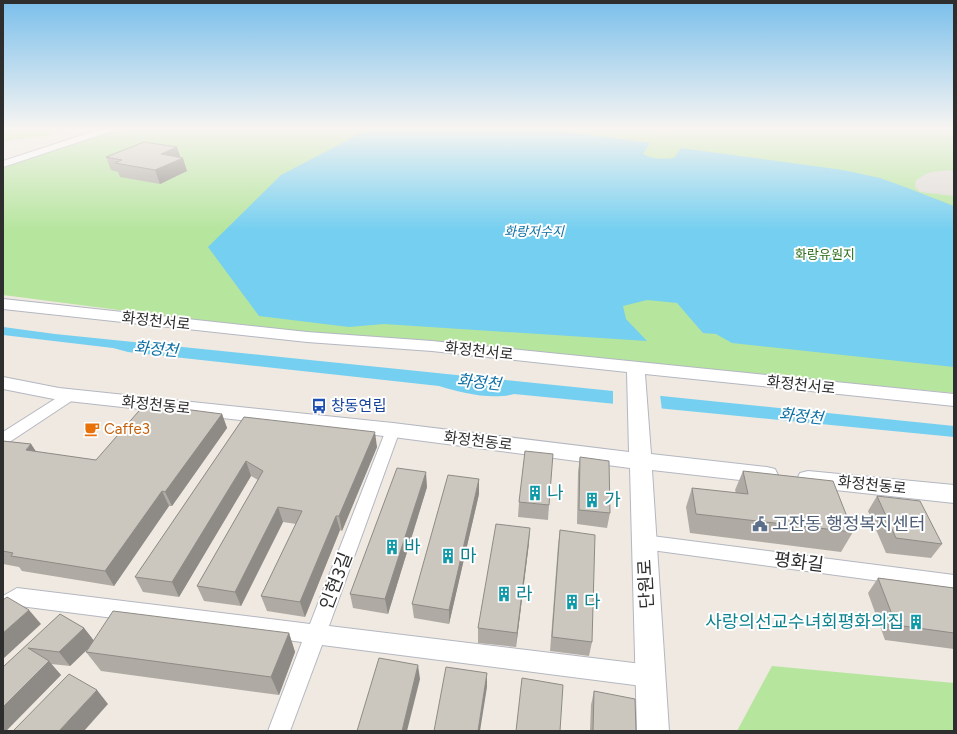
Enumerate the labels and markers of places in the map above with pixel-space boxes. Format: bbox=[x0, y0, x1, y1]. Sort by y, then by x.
bus stop icon: 창동연립 bbox=[310, 397, 328, 415]
place label: 창동연립 bbox=[331, 397, 386, 415]
cafe icon: Caffe3 bbox=[83, 420, 101, 438]
place label: Caffe3 bbox=[104, 420, 150, 438]
place label: 나 bbox=[547, 482, 564, 504]
building icon: 나 bbox=[526, 484, 544, 502]
place label: 가 bbox=[604, 489, 621, 511]
building icon: 가 bbox=[583, 491, 601, 509]
place label: 고잔동 행정복지센터 bbox=[772, 513, 926, 535]
public building icon: 고잔동 행정복지센터 bbox=[751, 515, 769, 533]
place label: 바 bbox=[404, 536, 421, 558]
building icon: 바 bbox=[383, 538, 401, 556]
place label: 마 bbox=[460, 545, 477, 567]
building icon: 마 bbox=[439, 547, 457, 565]
place label: 라 bbox=[516, 583, 533, 605]
building icon: 라 bbox=[495, 585, 513, 603]
place label: 다 bbox=[584, 591, 601, 613]
building icon: 다 bbox=[563, 593, 581, 611]
place label: 사랑의선교수녀회평화의집 bbox=[705, 611, 904, 633]
building icon: 사랑의선교수녀회평화의집 bbox=[907, 613, 925, 631]

